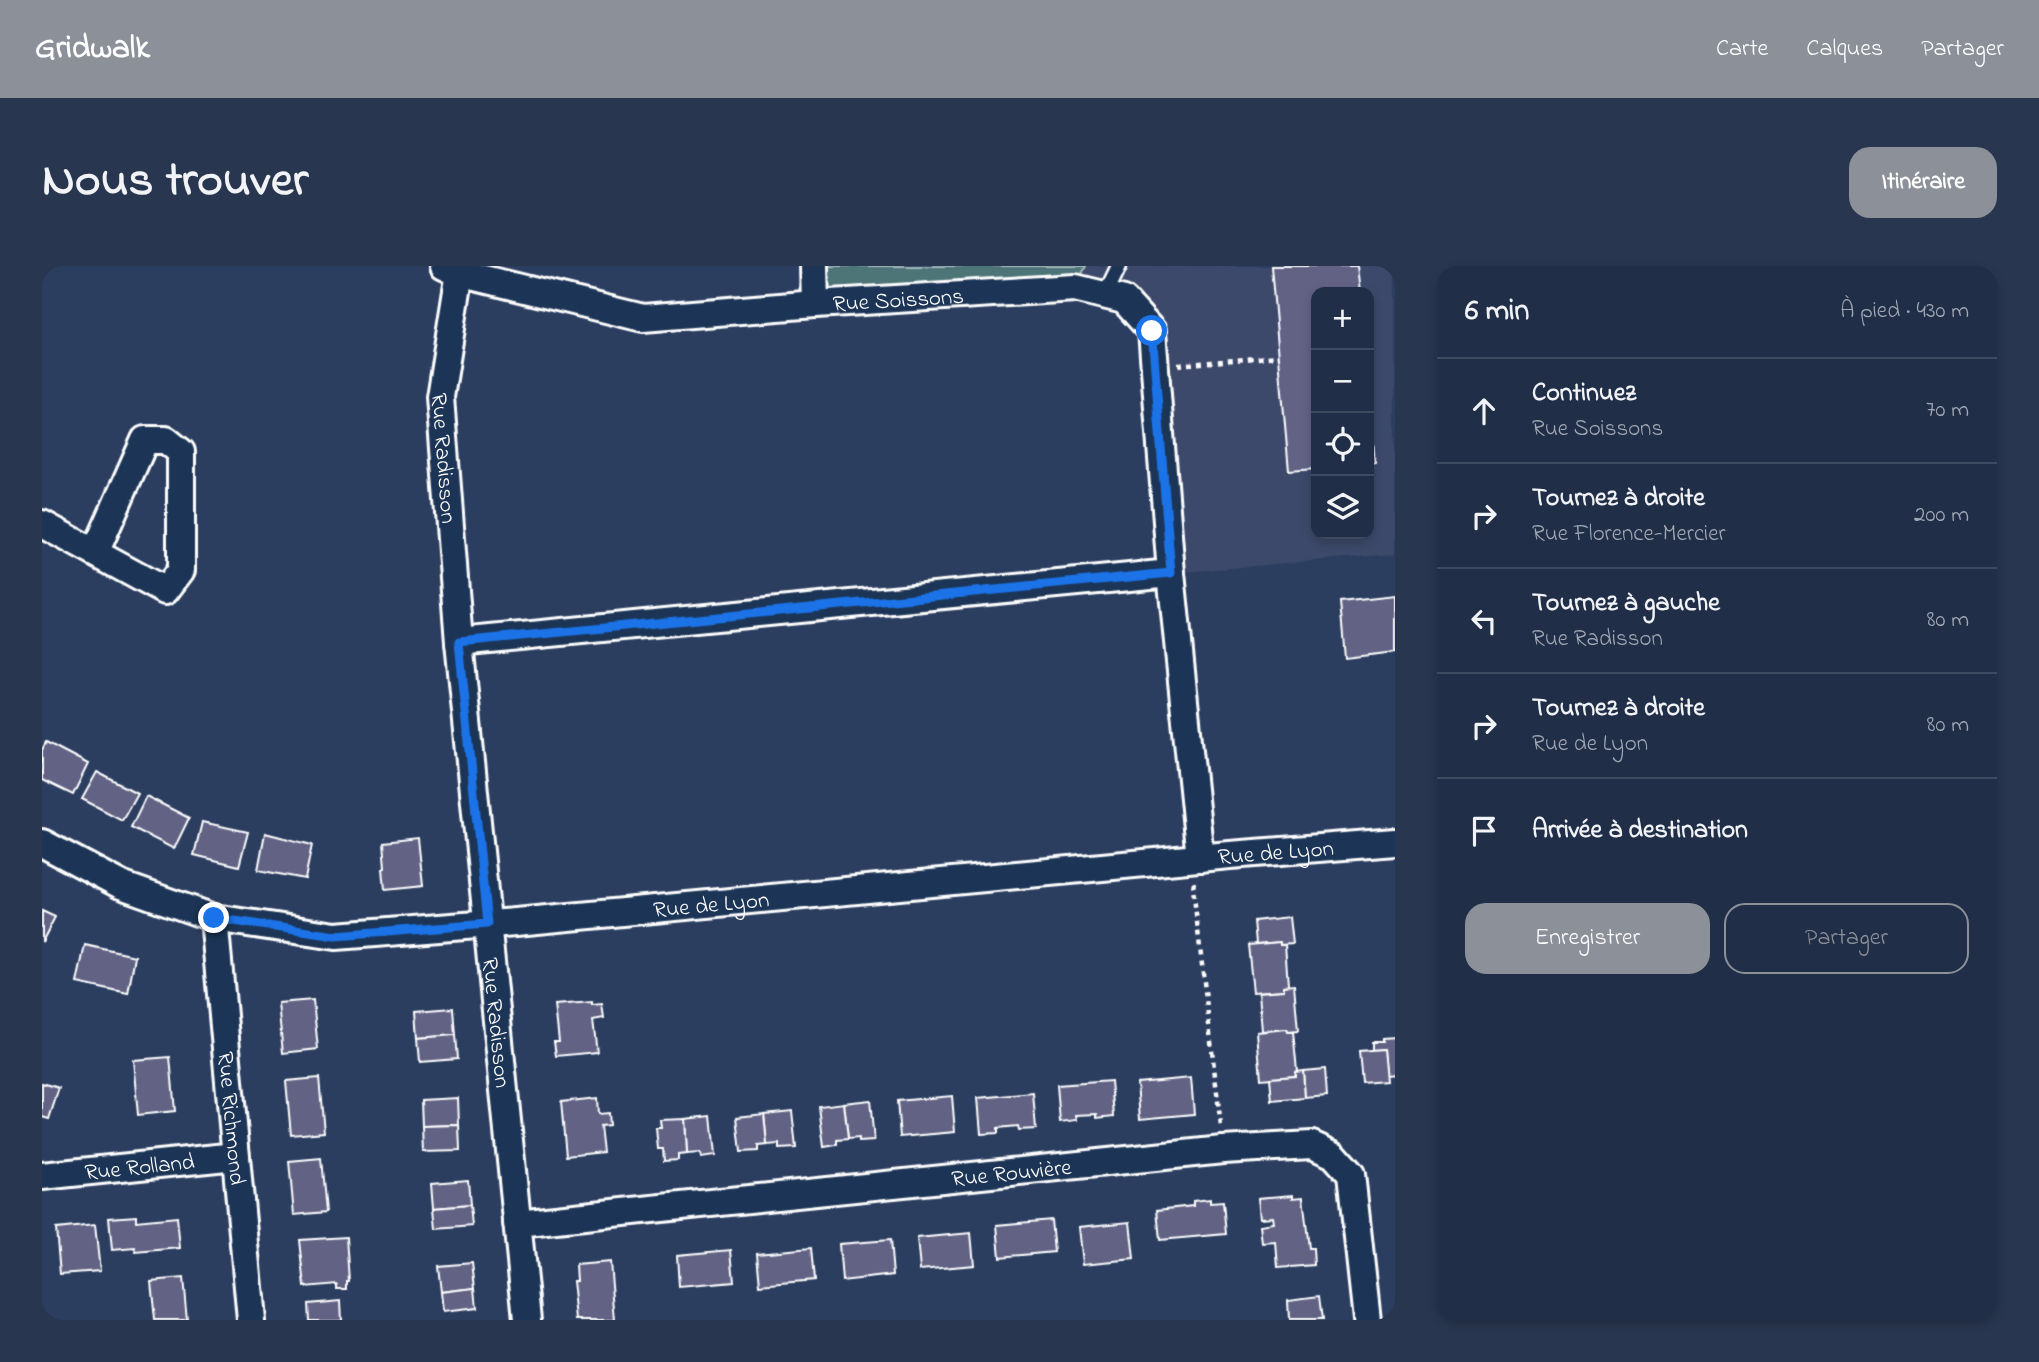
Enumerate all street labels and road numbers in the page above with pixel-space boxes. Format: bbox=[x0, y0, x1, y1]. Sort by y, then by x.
street label: Rue Soissons bbox=[832, 281, 965, 322]
street label: Rue Radisson bbox=[421, 392, 464, 525]
street label: Rue de Lyon bbox=[1216, 833, 1335, 875]
street label: Rue de Lyon bbox=[652, 884, 771, 928]
street label: Rue Radisson bbox=[472, 956, 518, 1090]
street label: Rue Richmond bbox=[207, 1050, 253, 1187]
street label: Rue Rolland bbox=[83, 1146, 196, 1191]
street label: Rue Rouvière bbox=[950, 1152, 1074, 1197]

